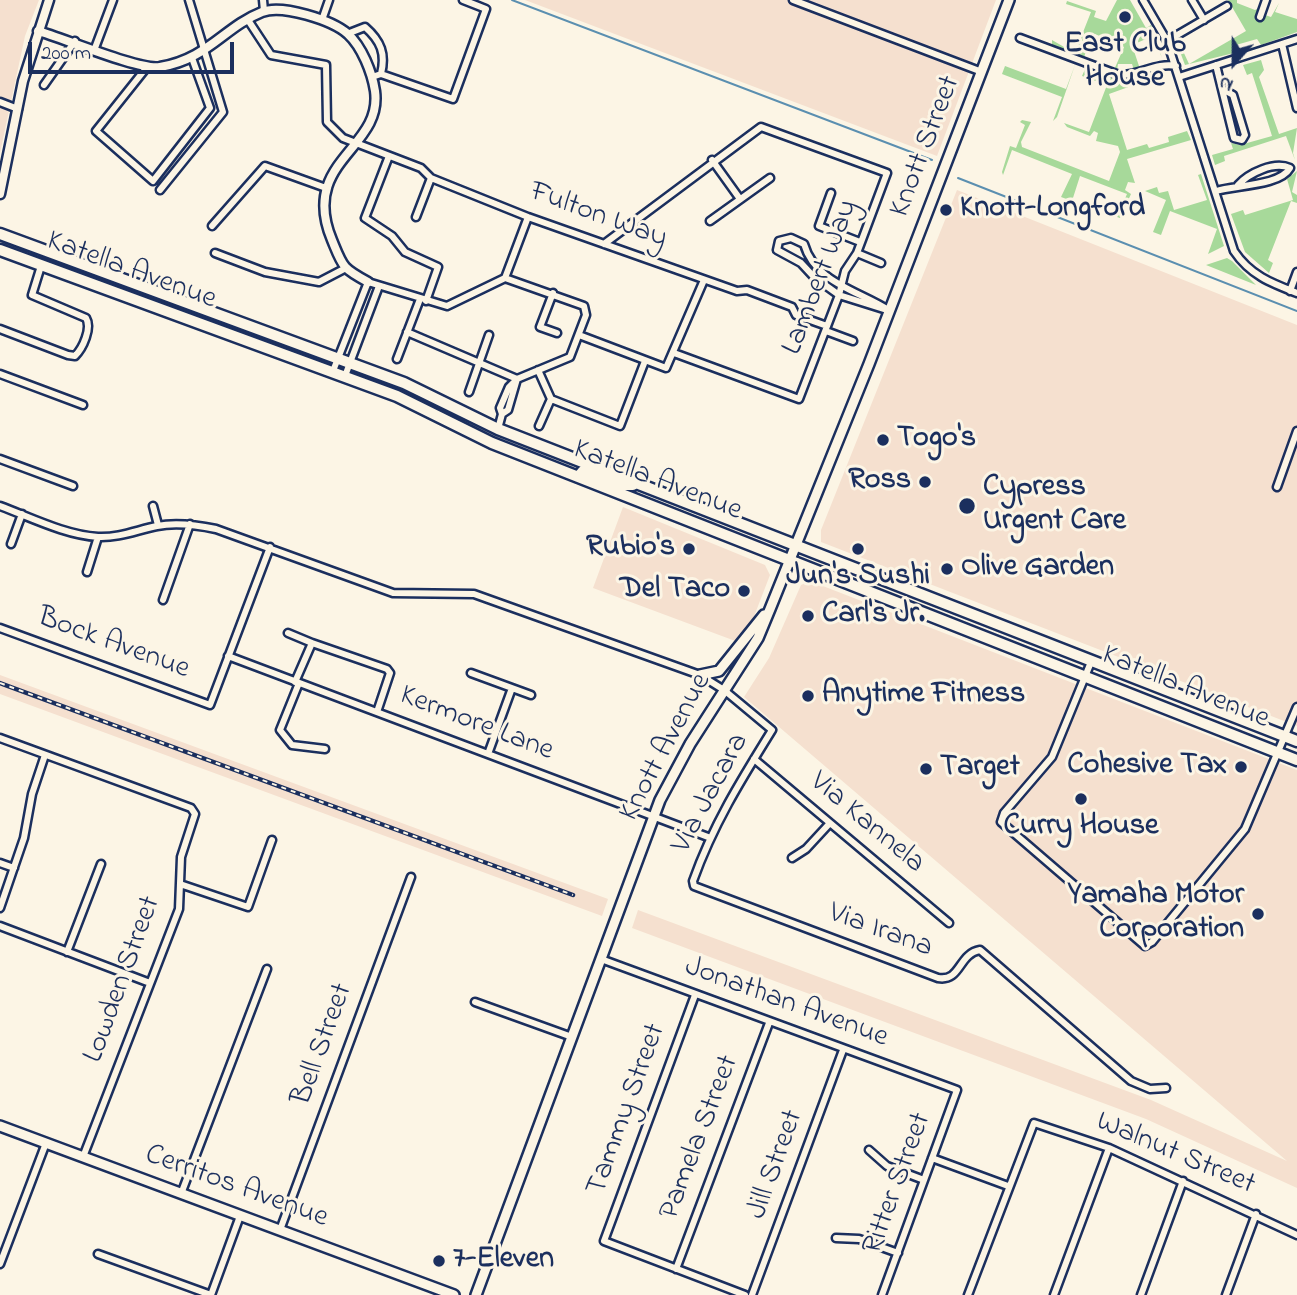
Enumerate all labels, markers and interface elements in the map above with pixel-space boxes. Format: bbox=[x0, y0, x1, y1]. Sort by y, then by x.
marker: East Club House bbox=[1117, 9, 1133, 25]
scale bar bbox=[32, 28, 238, 72]
place label: East Club House bbox=[1064, 28, 1186, 98]
north arrow bbox=[1199, 28, 1269, 98]
text: 200 m bbox=[41, 39, 91, 69]
text: N bbox=[1215, 68, 1237, 98]
street label: Knott Street bbox=[884, 71, 970, 223]
street label: Fulton Way bbox=[524, 176, 672, 258]
place label: Knott-Longford bbox=[960, 192, 1145, 228]
street label: Lambert Way bbox=[776, 196, 868, 360]
marker: Knott-Longford bbox=[938, 202, 954, 218]
street label: Katella Avenue bbox=[41, 225, 221, 319]
place label: Togo's bbox=[897, 422, 976, 458]
marker: Togo's bbox=[875, 432, 891, 448]
street label: Katella Avenue bbox=[568, 433, 746, 531]
place label: Ross bbox=[848, 464, 911, 500]
place label: Cypress Urgent Care bbox=[983, 471, 1126, 542]
marker: Ross bbox=[917, 474, 933, 490]
marker: Cypress Urgent Care bbox=[957, 496, 977, 516]
place label: Rubio's bbox=[586, 531, 675, 567]
marker: Rubio's bbox=[681, 541, 697, 557]
marker: Jun's Sushi bbox=[850, 541, 866, 557]
place label: Olive Garden bbox=[961, 551, 1114, 587]
place label: Jun's Sushi bbox=[786, 560, 930, 596]
marker: Olive Garden bbox=[939, 561, 955, 577]
place label: Del Taco bbox=[620, 573, 730, 609]
marker: Del Taco bbox=[736, 583, 752, 599]
place label: Carl's Jr. bbox=[822, 598, 925, 634]
street label: Bock Avenue bbox=[32, 601, 194, 689]
marker: Carl's Jr. bbox=[800, 608, 816, 624]
street label: Katella Avenue bbox=[1096, 639, 1274, 739]
street label: Knott Avenue bbox=[613, 668, 721, 828]
place label: Anytime Fitness bbox=[822, 678, 1025, 714]
street label: Kermore Lane bbox=[394, 679, 558, 771]
marker: Anytime Fitness bbox=[800, 688, 816, 704]
street label: Via Jacara bbox=[665, 728, 759, 860]
place label: Cohesive Tax bbox=[1067, 749, 1227, 785]
place label: Target bbox=[940, 751, 1020, 787]
marker: Cohesive Tax bbox=[1233, 759, 1249, 775]
marker: Target bbox=[918, 761, 934, 777]
street label: Via Kannela bbox=[801, 765, 931, 883]
marker: Curry House bbox=[1073, 791, 1089, 807]
place label: Curry House bbox=[1003, 810, 1159, 846]
place label: Yamaha Motor Corporation bbox=[1068, 879, 1244, 950]
street label: Lowden Street bbox=[77, 892, 171, 1068]
street label: Via Irana bbox=[823, 897, 937, 967]
marker: Yamaha Motor Corporation bbox=[1250, 906, 1266, 922]
street label: Jonathan Avenue bbox=[679, 951, 893, 1057]
street label: Bell Street bbox=[285, 979, 363, 1111]
street label: Tammy Street bbox=[580, 1019, 676, 1201]
street label: Pamela Street bbox=[653, 1051, 749, 1225]
street label: Walnut Street bbox=[1090, 1105, 1260, 1205]
street label: Jill Street bbox=[741, 1106, 813, 1224]
street label: Ritter Street bbox=[857, 1108, 941, 1260]
street label: Cerritos Avenue bbox=[140, 1138, 332, 1238]
place label: 7-Eleven bbox=[453, 1243, 554, 1279]
marker: 7-Eleven bbox=[431, 1253, 447, 1269]

